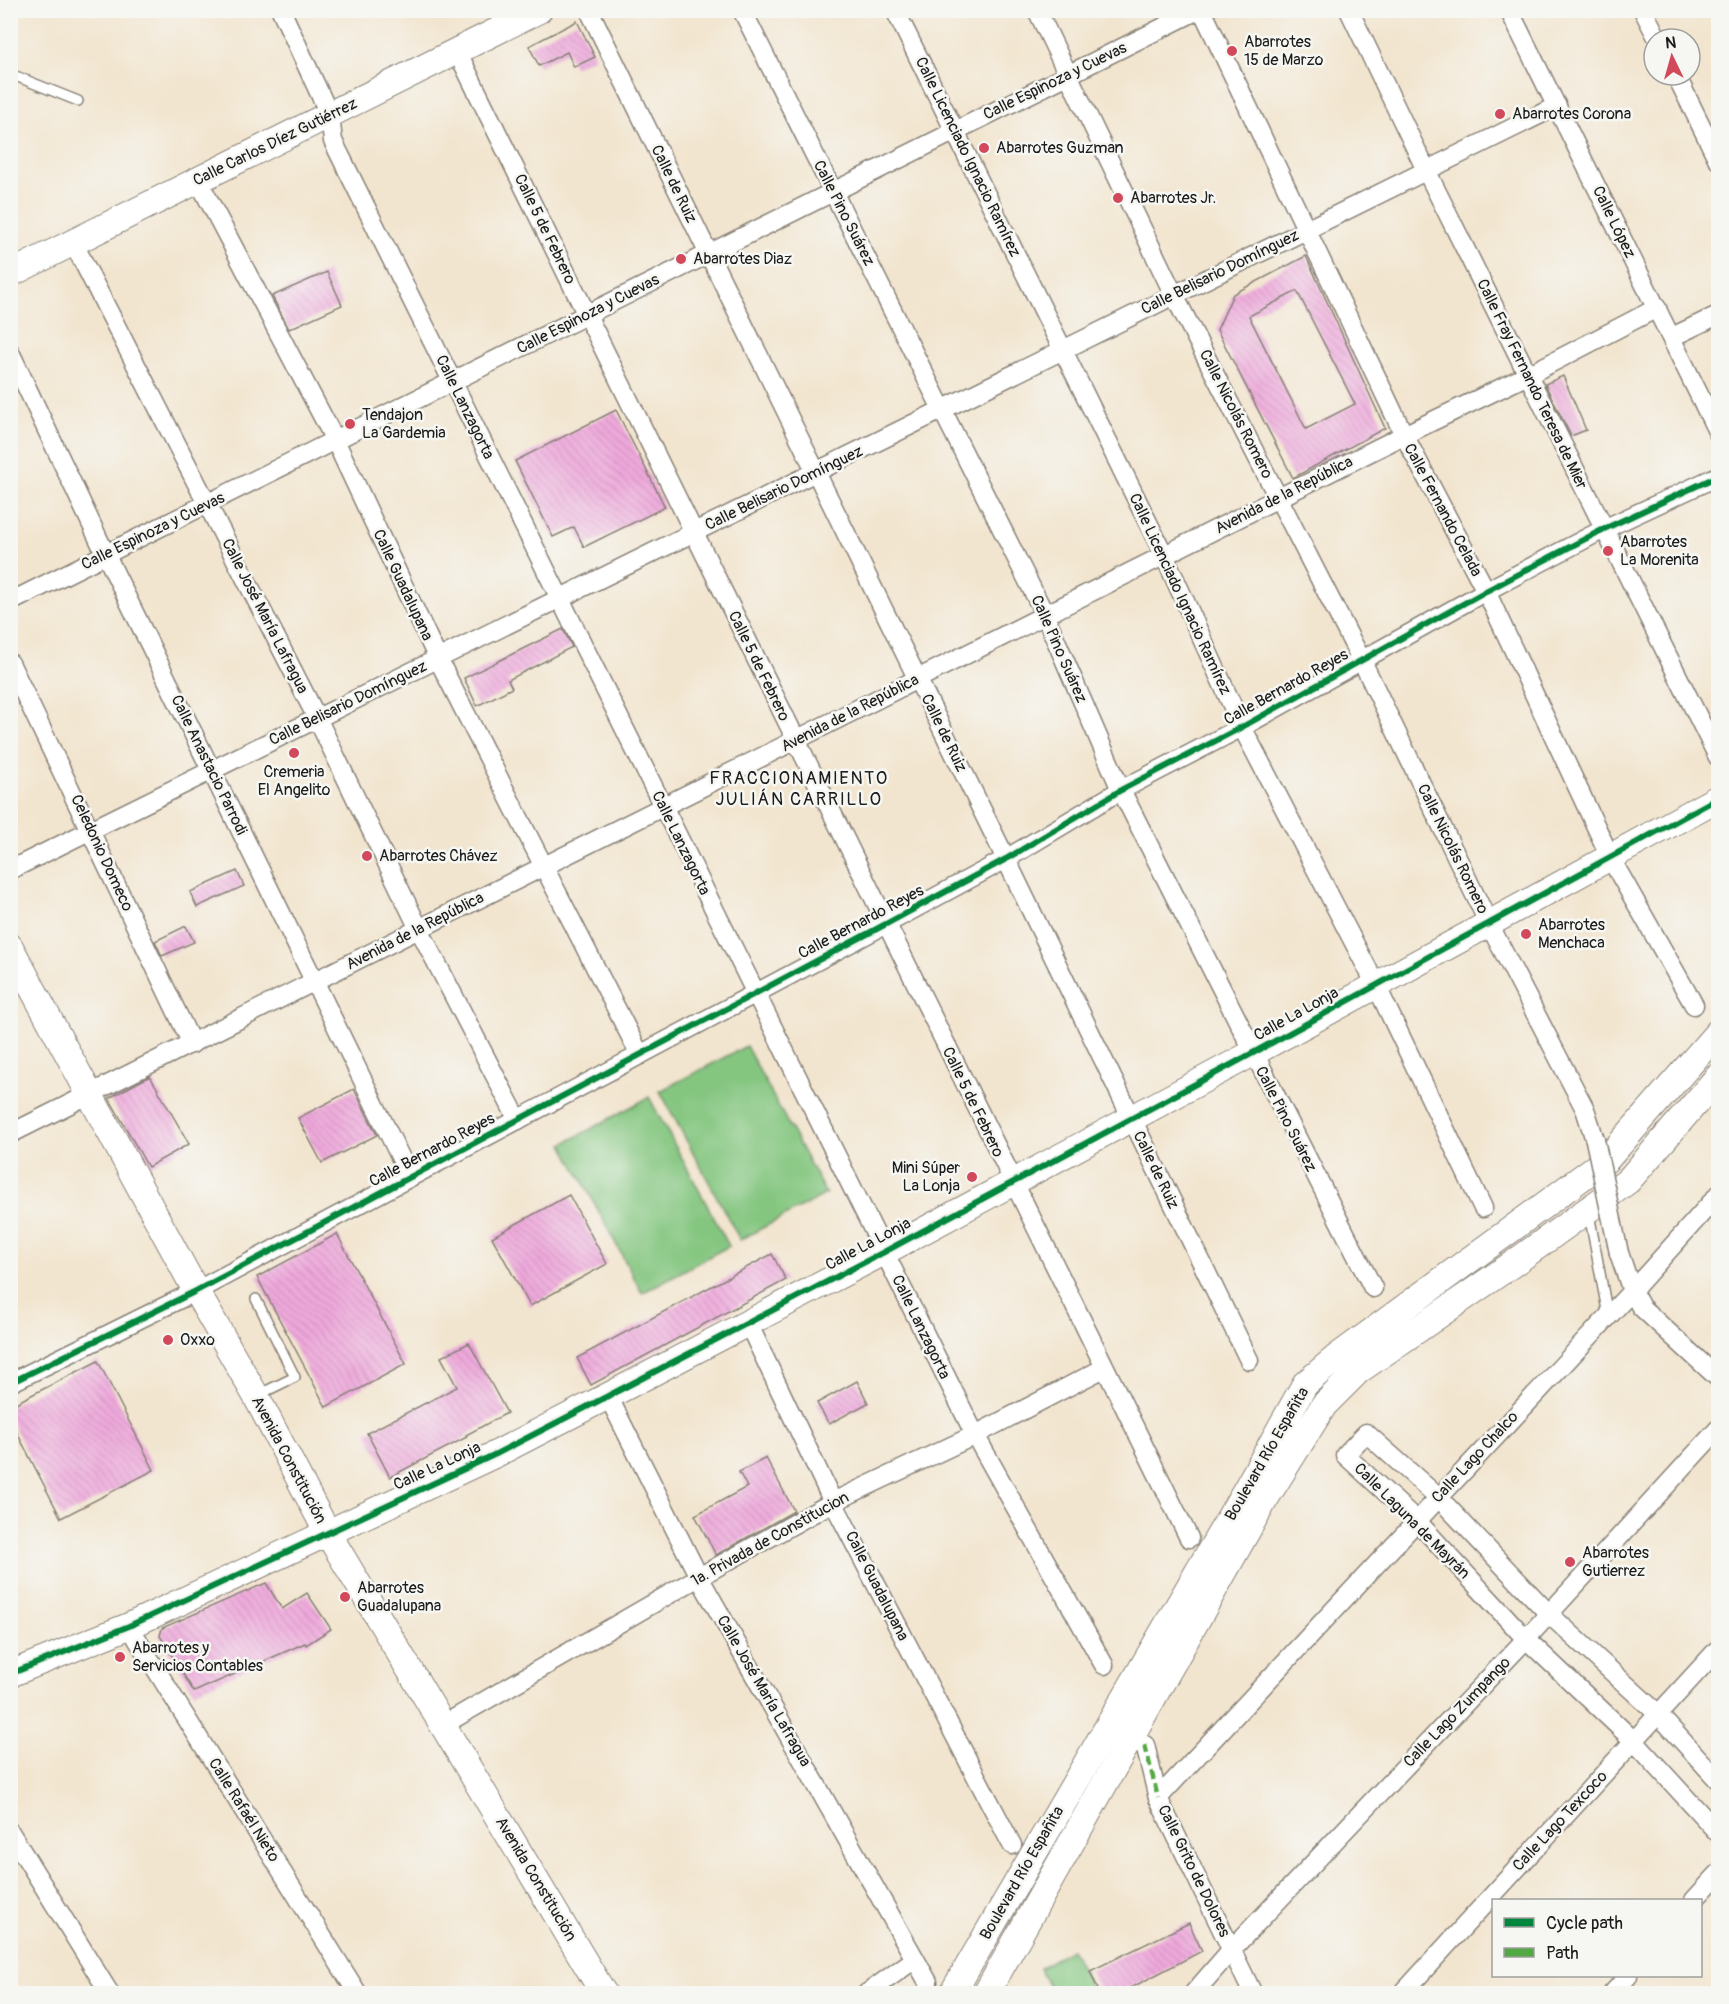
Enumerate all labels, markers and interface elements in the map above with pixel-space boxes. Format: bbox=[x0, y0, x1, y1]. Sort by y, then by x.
north arrow bbox=[1642, 27, 1702, 87]
place label: Abarrotes 15 de Marzo bbox=[1244, 32, 1324, 70]
text: N bbox=[1665, 33, 1677, 53]
street label: Calle Espinoza y Cuevas bbox=[980, 38, 1130, 124]
marker: Abarrotes 15 de Marzo bbox=[1225, 44, 1239, 58]
street label: Calle Licenciado Ignacio Ramírez bbox=[911, 54, 1025, 260]
street label: Calle Carlos Díez Gutiérrez bbox=[190, 93, 360, 191]
place label: Abarrotes Corona bbox=[1512, 104, 1631, 124]
marker: Abarrotes Corona bbox=[1493, 107, 1507, 121]
place label: Abarrotes Guzman bbox=[996, 138, 1124, 158]
marker: Abarrotes Guzman bbox=[977, 141, 991, 155]
street label: Calle de Ruiz bbox=[647, 142, 701, 226]
street label: Calle Pino Suárez bbox=[809, 157, 879, 269]
street label: Calle 5 de Febrero bbox=[510, 171, 580, 288]
street label: Calle López bbox=[1588, 183, 1640, 261]
place label: Abarrotes Jr. bbox=[1130, 188, 1216, 208]
marker: Abarrotes Jr. bbox=[1111, 191, 1125, 205]
street label: Calle Belisario Domínguez bbox=[1138, 225, 1302, 319]
place label: Abarrotes Diaz bbox=[693, 249, 792, 269]
marker: Abarrotes Diaz bbox=[674, 252, 688, 266]
street label: Calle Espinoza y Cuevas bbox=[513, 269, 663, 359]
street label: Calle Fray Fernando Teresa de Mier bbox=[1472, 276, 1592, 493]
street label: Calle Nicolás Romero bbox=[1195, 346, 1277, 482]
street label: Calle Lanzagorta bbox=[431, 352, 499, 462]
place label: Tendajon La Gardemia bbox=[362, 405, 446, 443]
marker: Tendajon La Gardemia bbox=[343, 417, 357, 431]
street label: Calle Fernando Celada bbox=[1399, 440, 1487, 580]
street label: Calle Belisario Domínguez bbox=[702, 441, 866, 535]
street label: Avenida de la República bbox=[1212, 452, 1356, 538]
street label: Calle Espinoza y Cuevas bbox=[78, 488, 228, 574]
street label: Calle Licenciado Ignacio Ramírez bbox=[1124, 490, 1236, 698]
street label: Calle Guadalupana bbox=[368, 526, 438, 644]
place label: Abarrotes La Morenita bbox=[1620, 532, 1699, 570]
street label: Calle José María Lafragua bbox=[217, 535, 313, 697]
marker: Abarrotes La Morenita bbox=[1601, 544, 1615, 558]
street label: Calle Pino Suárez bbox=[1026, 592, 1092, 706]
street label: Calle 5 de Febrero bbox=[724, 608, 794, 725]
street label: Calle Bernardo Reyes bbox=[1220, 644, 1352, 730]
street label: Calle Belisario Domínguez bbox=[266, 656, 430, 750]
street label: Avenida de la República bbox=[778, 670, 922, 756]
street label: Calle de Ruiz bbox=[917, 691, 971, 775]
street label: Calle Anastacio Parrodi bbox=[166, 692, 252, 838]
marker: Cremeria El Angelito bbox=[287, 746, 301, 760]
place label: Cremeria El Angelito bbox=[258, 762, 331, 800]
district label: FRACCIONAMIENTO JULIÁN CARRILLO bbox=[709, 767, 889, 811]
street label: Calle Nicolás Romero bbox=[1413, 781, 1493, 918]
street label: Calle Lanzagorta bbox=[647, 788, 715, 898]
street label: Celedonio Domeco bbox=[66, 792, 138, 915]
place label: Abarrotes Chávez bbox=[379, 846, 498, 866]
marker: Abarrotes Chávez bbox=[360, 849, 374, 863]
street label: Calle Bernardo Reyes bbox=[795, 880, 927, 964]
street label: Avenida de la República bbox=[343, 888, 487, 974]
place label: Abarrotes Menchaca bbox=[1538, 915, 1605, 953]
marker: Abarrotes Menchaca bbox=[1519, 927, 1533, 941]
street label: Calle La Lonja bbox=[1250, 983, 1342, 1045]
street label: Calle 5 de Febrero bbox=[938, 1044, 1008, 1161]
street label: Calle Pino Suárez bbox=[1251, 1063, 1321, 1175]
street label: Calle Bernardo Reyes bbox=[366, 1108, 498, 1192]
street label: Calle de Ruiz bbox=[1129, 1128, 1183, 1212]
place label: Mini Súper La Lonja bbox=[892, 1158, 960, 1196]
marker: Mini Súper La Lonja bbox=[965, 1170, 979, 1184]
street label: Calle La Lonja bbox=[822, 1213, 914, 1275]
street label: Calle Lanzagorta bbox=[887, 1272, 955, 1382]
place label: Oxxo bbox=[180, 1330, 215, 1350]
marker: Oxxo bbox=[161, 1333, 175, 1347]
street label: Boulevard Río Españita bbox=[1221, 1384, 1313, 1524]
street label: Avenida Constitución bbox=[247, 1393, 331, 1527]
street label: Calle Lago Chalco bbox=[1427, 1407, 1523, 1507]
street label: Calle La Lonja bbox=[390, 1437, 484, 1495]
street label: Calle Laguna de Mayrán bbox=[1350, 1459, 1474, 1583]
street label: 1a. Privada de Constitucion bbox=[688, 1487, 852, 1591]
street label: Calle Guadalupana bbox=[841, 1528, 913, 1644]
place label: Abarrotes Gutierrez bbox=[1582, 1543, 1649, 1581]
marker: Abarrotes Gutierrez bbox=[1563, 1555, 1577, 1569]
place label: Abarrotes Guadalupana bbox=[357, 1578, 441, 1616]
marker: Abarrotes Guadalupana bbox=[338, 1590, 352, 1604]
street label: Calle José María Lafragua bbox=[712, 1612, 816, 1770]
place label: Abarrotes y Servicios Contables bbox=[132, 1638, 263, 1676]
marker: Abarrotes y Servicios Contables bbox=[113, 1650, 127, 1664]
street label: Calle Lago Zumpango bbox=[1399, 1652, 1515, 1771]
street label: Calle Rafaél Nieto bbox=[204, 1754, 284, 1866]
street label: Calle Lago Texcoco bbox=[1508, 1766, 1612, 1875]
street label: Calle Grito de Dolores bbox=[1153, 1802, 1235, 1940]
street label: Boulevard Río Españita bbox=[976, 1803, 1068, 1943]
street label: Avenida Constitución bbox=[491, 1813, 581, 1945]
legend bbox=[1492, 1899, 1702, 1977]
text: Cycle path bbox=[1546, 1912, 1623, 1935]
text: Path bbox=[1546, 1942, 1579, 1965]

